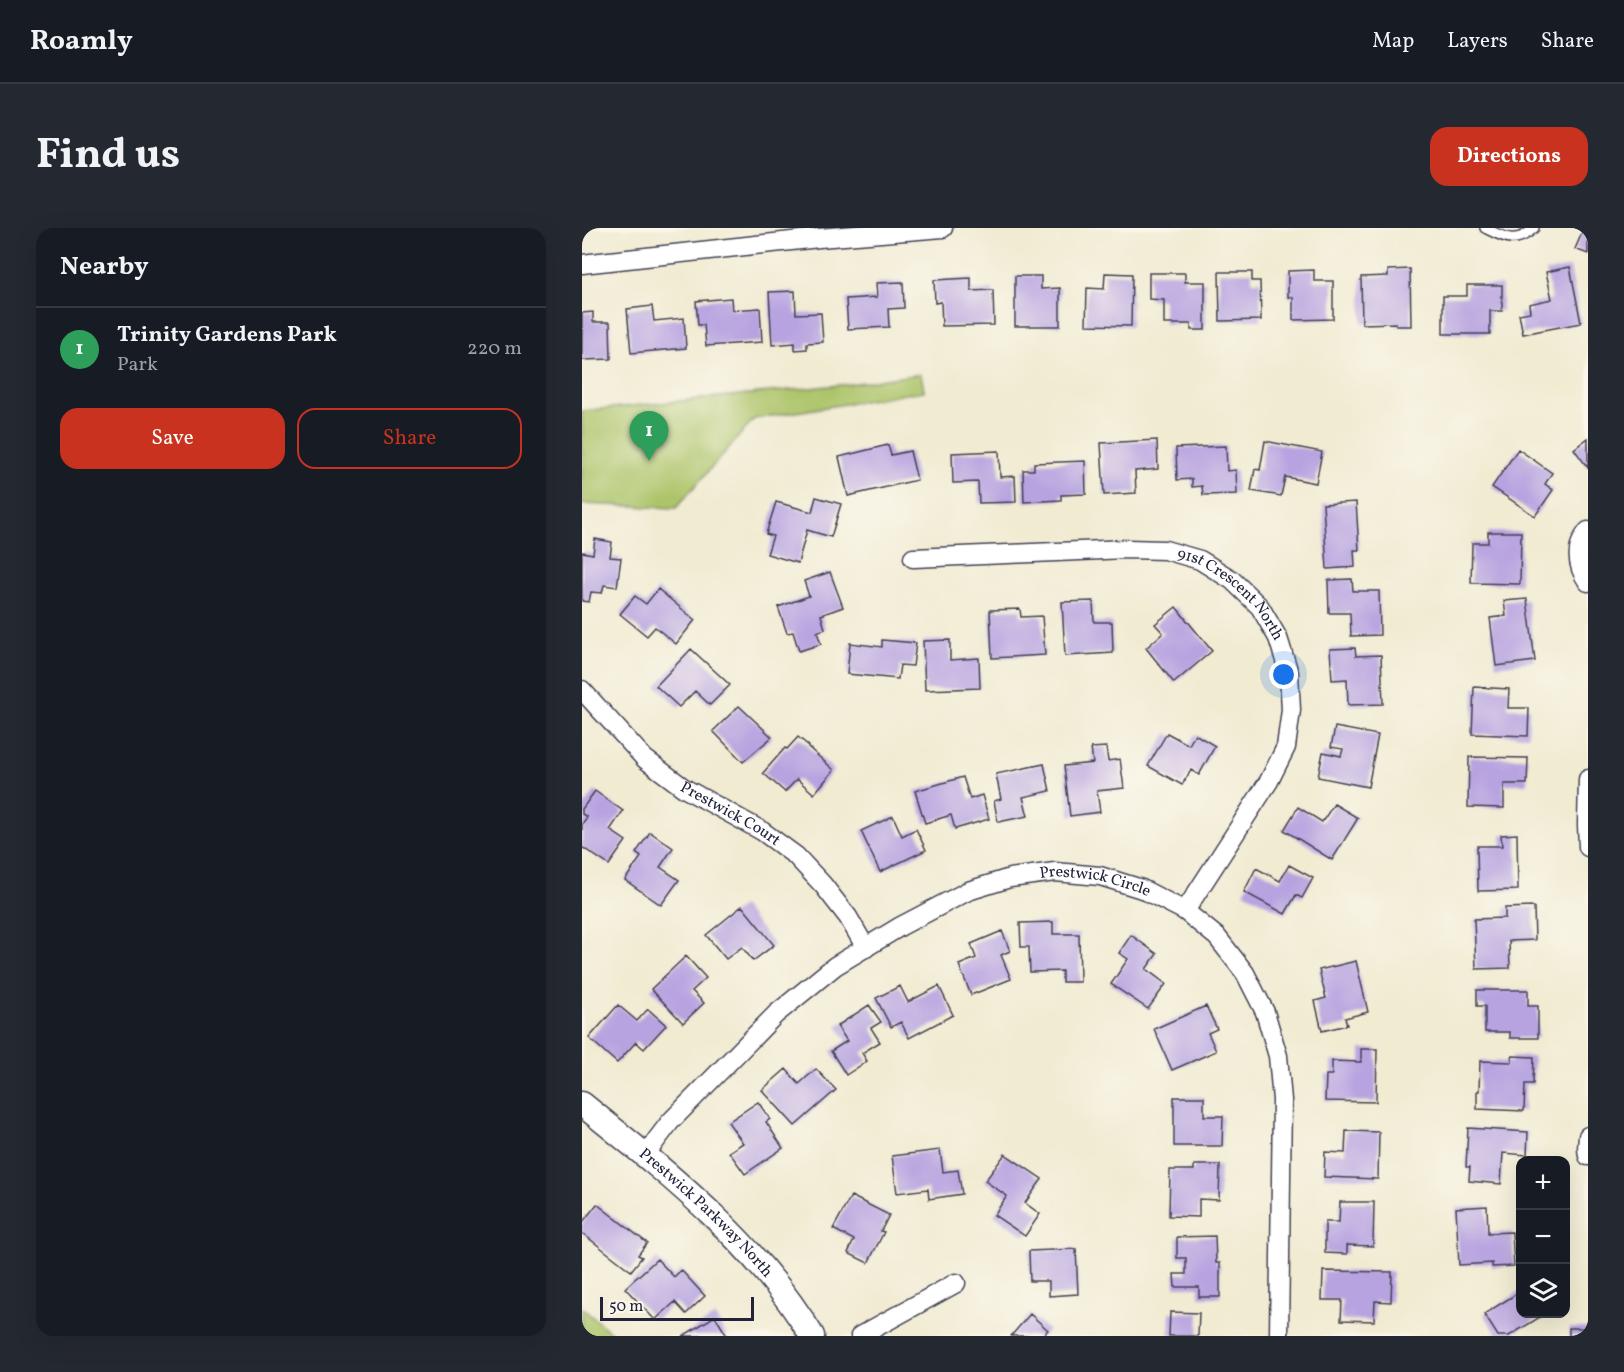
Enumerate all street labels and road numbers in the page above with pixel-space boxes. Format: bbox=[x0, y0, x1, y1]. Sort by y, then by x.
street label: 91st Crescent North bbox=[1175, 543, 1288, 645]
street label: Prestwick Court bbox=[676, 777, 785, 852]
street label: Prestwick Circle bbox=[1038, 861, 1155, 903]
street label: Prestwick Parkway North bbox=[634, 1143, 777, 1282]

